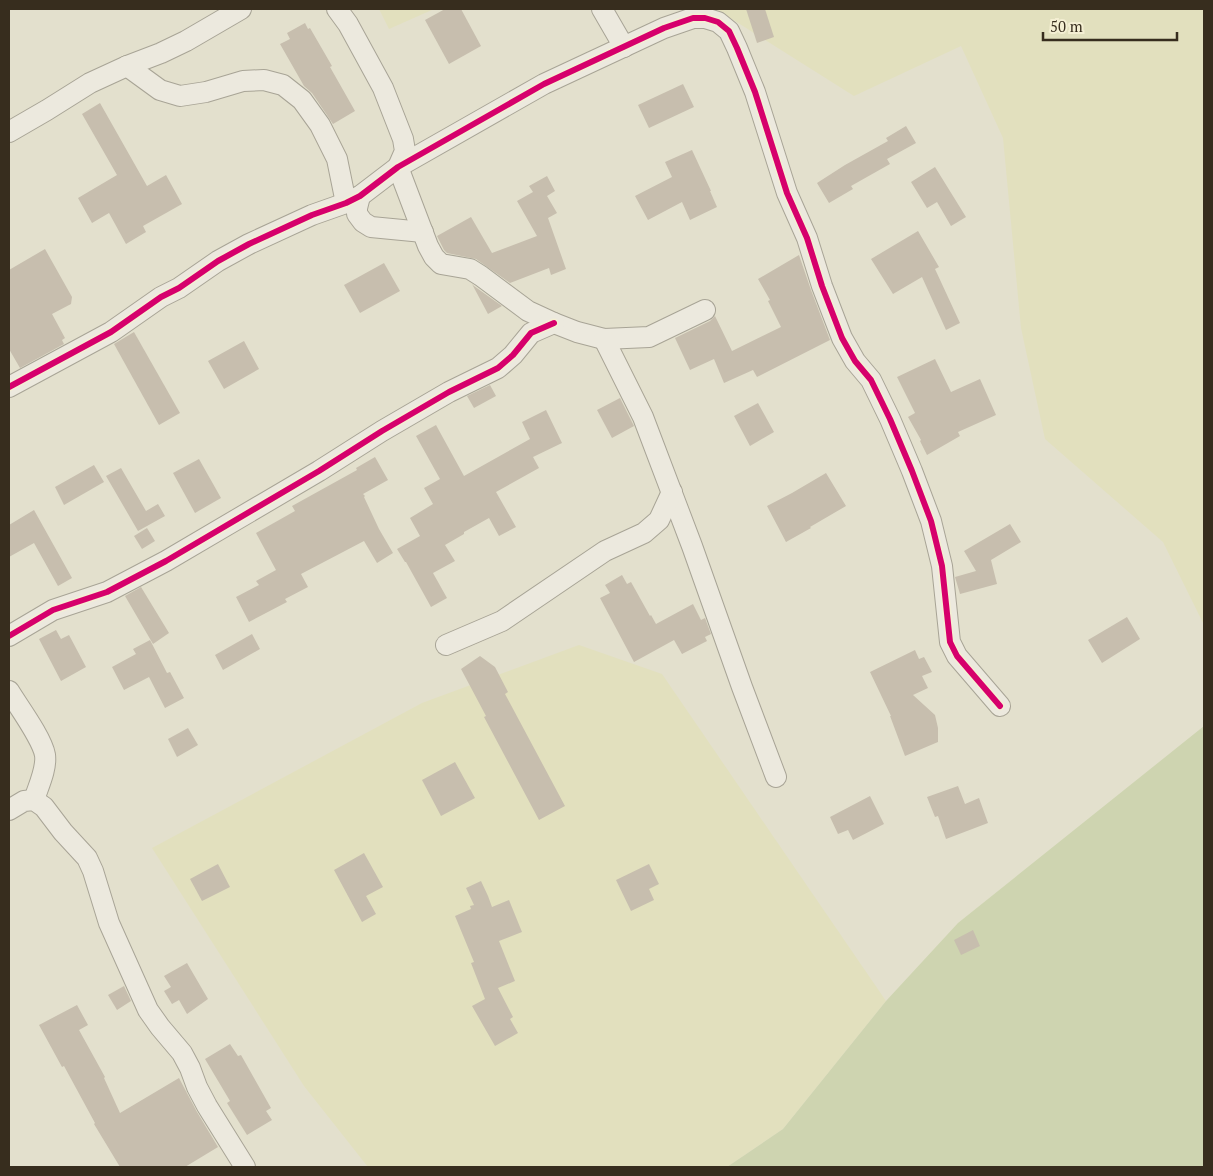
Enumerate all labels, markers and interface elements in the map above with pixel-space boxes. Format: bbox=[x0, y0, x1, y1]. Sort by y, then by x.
scale bar bbox=[1043, 10, 1177, 42]
text: 50 m bbox=[1050, 16, 1083, 36]

